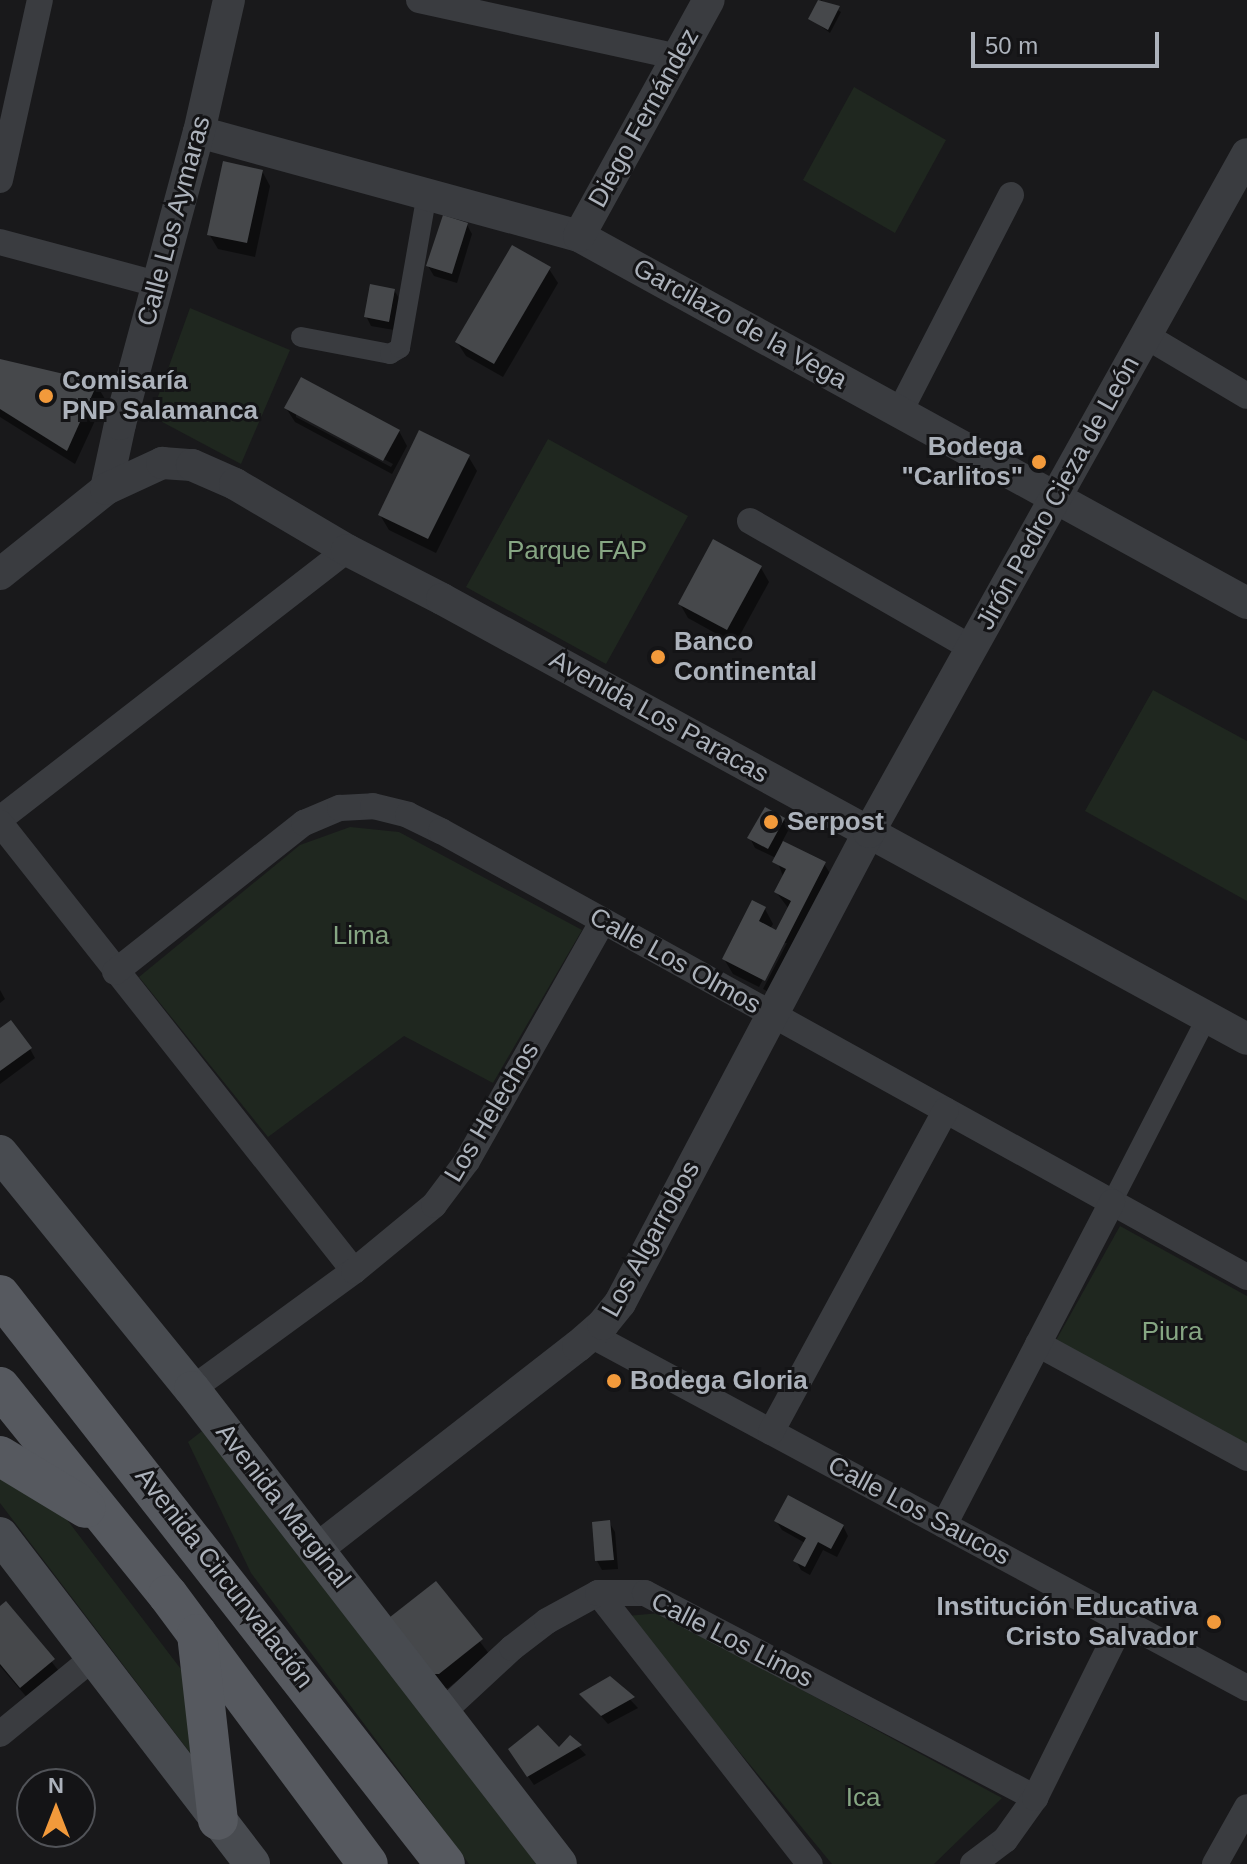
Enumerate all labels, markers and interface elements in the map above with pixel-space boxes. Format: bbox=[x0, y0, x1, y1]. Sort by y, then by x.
scale bar bbox=[975, 16, 1163, 66]
street label: Diego Fernández bbox=[582, 23, 706, 213]
text: 50 m bbox=[985, 32, 1038, 59]
street label: Calle Los Aymaras bbox=[131, 112, 217, 330]
street label: Garcilazo de la Vega bbox=[628, 252, 852, 396]
street label: Jirón Pedro Cieza de León bbox=[970, 351, 1146, 635]
place label: Comisaría PNP Salamanca bbox=[62, 365, 259, 426]
marker: Comisaría PNP Salamanca bbox=[37, 387, 55, 405]
place label: Bodega "Carlitos" bbox=[902, 431, 1023, 492]
marker: Bodega "Carlitos" bbox=[1030, 453, 1048, 471]
park label: Parque FAP bbox=[507, 535, 647, 567]
place label: Banco Continental bbox=[674, 626, 817, 688]
street label: Avenida Los Paracas bbox=[544, 644, 774, 790]
marker: Banco Continental bbox=[649, 648, 667, 666]
place label: Serpost bbox=[787, 806, 884, 838]
marker: Serpost bbox=[762, 813, 780, 831]
street label: Calle Los Olmos bbox=[584, 901, 766, 1021]
park label: Lima bbox=[333, 920, 389, 952]
street label: Los Helechos bbox=[438, 1036, 546, 1188]
street label: Los Algarrobos bbox=[595, 1155, 707, 1323]
park label: Piura bbox=[1142, 1316, 1202, 1348]
place label: Bodega Gloria bbox=[630, 1365, 808, 1397]
marker: Bodega Gloria bbox=[605, 1372, 623, 1390]
street label: Avenida Marginal bbox=[209, 1417, 357, 1595]
street label: Calle Los Saucos bbox=[822, 1450, 1016, 1572]
street label: Avenida Circunvalación bbox=[128, 1462, 320, 1694]
street label: Calle Los Linos bbox=[646, 1586, 818, 1694]
place label: Institución Educativa Cristo Salvador bbox=[937, 1591, 1198, 1652]
marker: Institución Educativa Cristo Salvador bbox=[1205, 1613, 1223, 1631]
north arrow bbox=[16, 1768, 96, 1848]
text: N bbox=[48, 1773, 64, 1798]
park label: Ica bbox=[846, 1782, 880, 1814]

